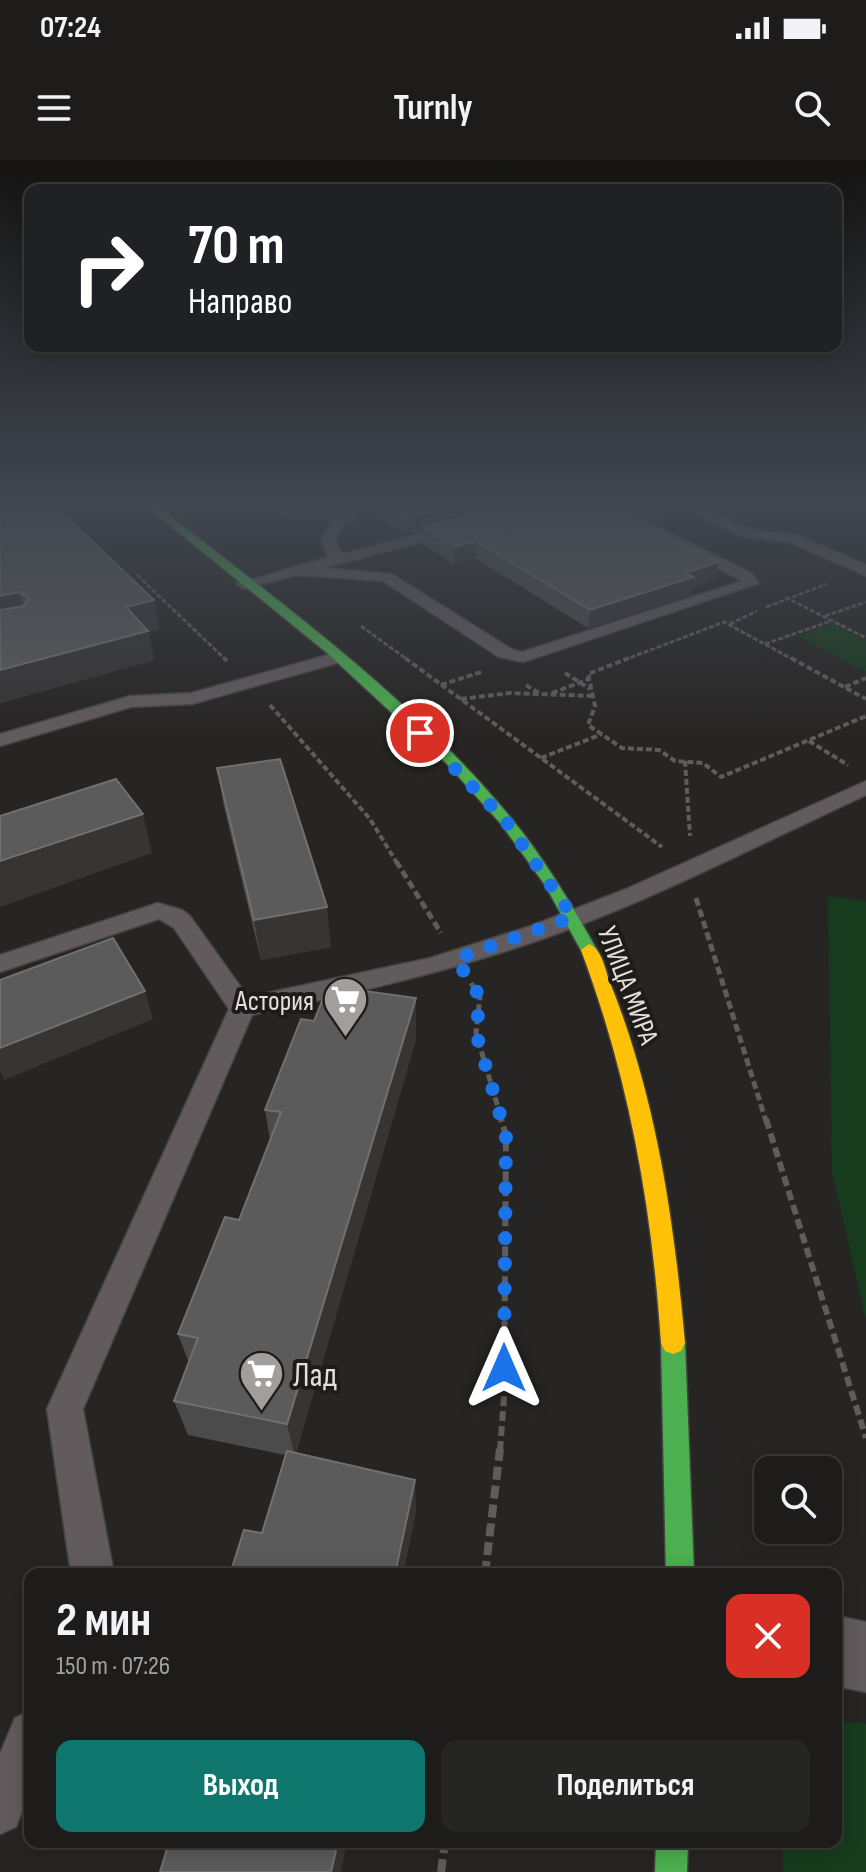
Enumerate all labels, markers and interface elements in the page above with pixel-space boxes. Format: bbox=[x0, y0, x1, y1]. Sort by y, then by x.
text: 07:24 bbox=[40, 10, 101, 46]
icon: menu bbox=[32, 86, 76, 130]
icon: search bbox=[790, 86, 834, 130]
text: Turnly bbox=[394, 87, 472, 130]
text: 70 m bbox=[188, 213, 285, 280]
icon: right bbox=[56, 216, 160, 320]
text: Направо bbox=[188, 281, 292, 324]
pin bbox=[386, 699, 454, 767]
icon: arrive bbox=[398, 711, 442, 755]
street label: УЛИЦА МИРА bbox=[590, 922, 666, 1050]
supermarket icon: Астория bbox=[321, 976, 369, 1039]
place label: Астория bbox=[234, 985, 314, 1018]
position arrow bbox=[462, 1326, 546, 1410]
supermarket icon: Лад bbox=[238, 1350, 286, 1413]
place label: Лад bbox=[293, 1355, 337, 1396]
map controls bbox=[754, 1456, 842, 1544]
button: search bbox=[754, 1456, 842, 1544]
text: 2 мин bbox=[56, 1592, 151, 1649]
button: close bbox=[726, 1594, 810, 1678]
text: 150 m · 07:26 bbox=[56, 1651, 170, 1682]
button: Выход bbox=[56, 1740, 425, 1832]
button: Поделиться bbox=[441, 1740, 810, 1832]

